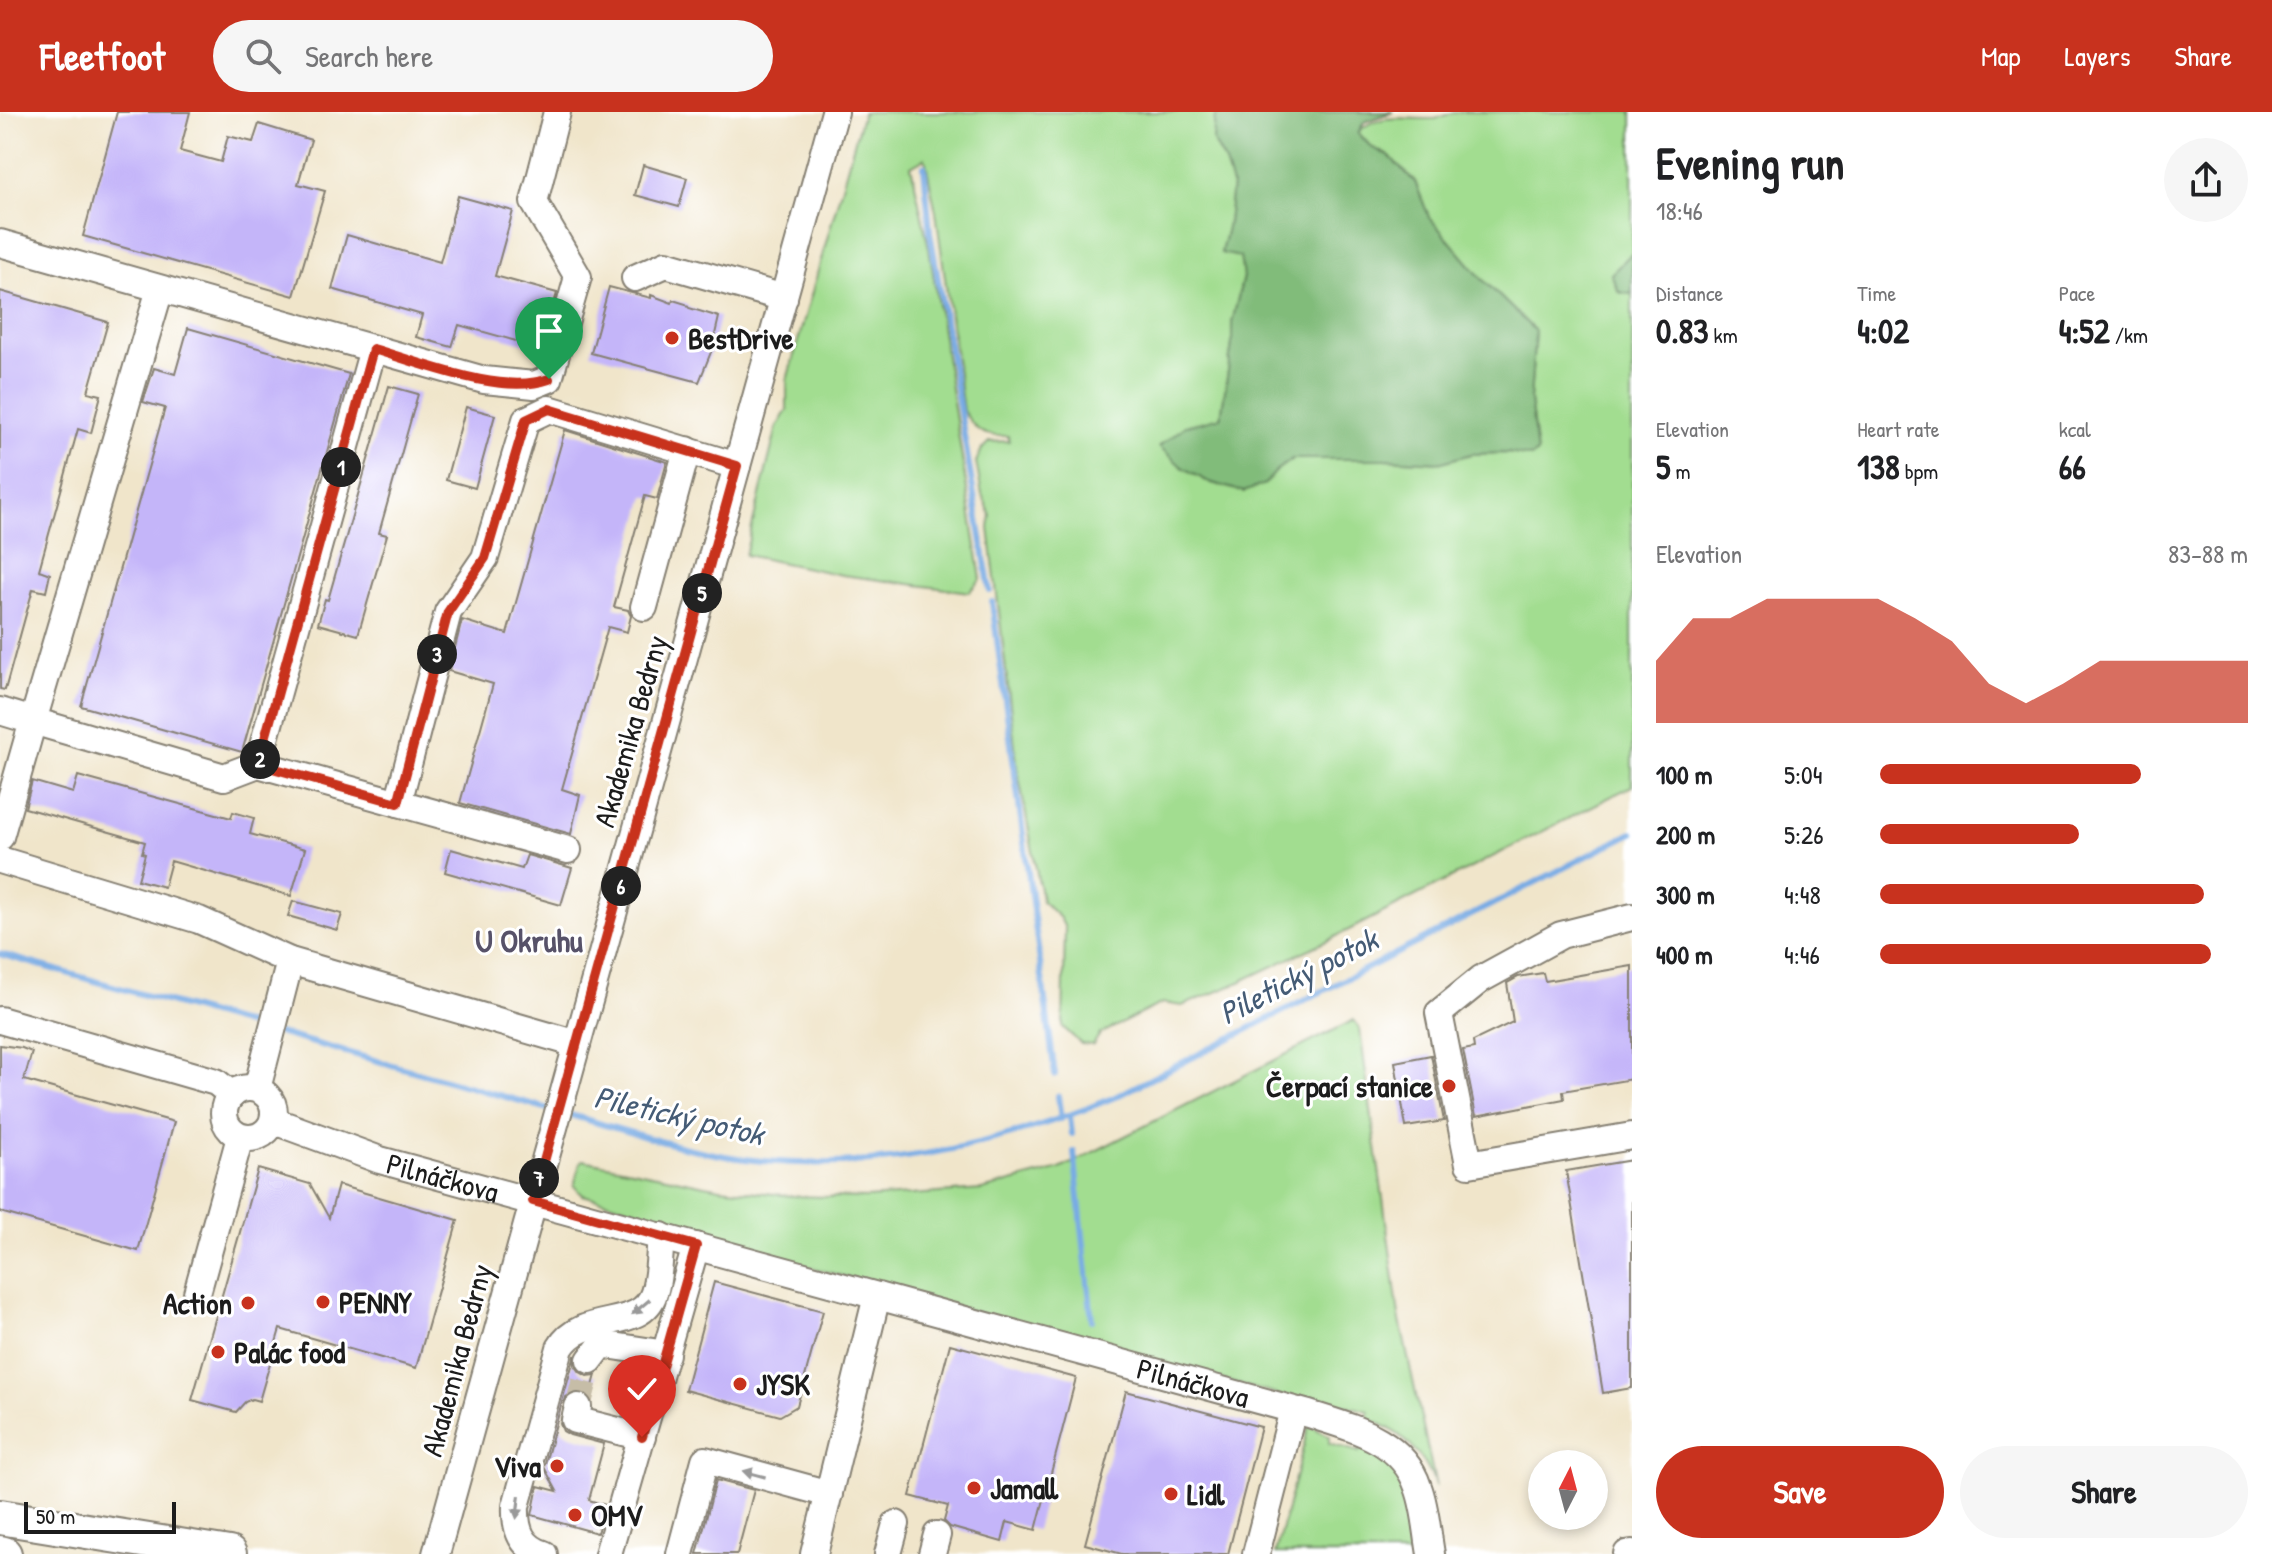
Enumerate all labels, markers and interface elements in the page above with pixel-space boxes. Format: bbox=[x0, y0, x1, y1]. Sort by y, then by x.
search box bbox=[213, 20, 773, 92]
text: Fleetfoot bbox=[40, 30, 165, 82]
icon: search bbox=[241, 34, 285, 78]
text: Search here bbox=[305, 36, 433, 76]
text: Map bbox=[1981, 37, 2021, 75]
text: Layers bbox=[2065, 37, 2130, 75]
text: Share bbox=[2174, 37, 2232, 75]
text: Evening run bbox=[1656, 133, 1844, 193]
button: share bbox=[2164, 138, 2248, 222]
text: 18:46 bbox=[1656, 193, 1703, 228]
text: Distance bbox=[1656, 278, 1723, 308]
text: Time bbox=[1857, 278, 1896, 308]
text: Pace bbox=[2059, 278, 2095, 308]
pin bbox=[515, 297, 583, 379]
text: 0.83 bbox=[1656, 308, 1708, 354]
text: 4:02 bbox=[1857, 308, 1909, 354]
text: 4:52 bbox=[2059, 308, 2110, 354]
icon: arrive bbox=[527, 309, 571, 353]
place label: BestDrive bbox=[688, 318, 794, 358]
text: km bbox=[1708, 320, 1738, 350]
text: /km bbox=[2110, 320, 2148, 350]
marker: BestDrive bbox=[663, 329, 681, 347]
text: Elevation bbox=[1656, 414, 1729, 444]
text: Heart rate bbox=[1857, 414, 1940, 444]
text: kcal bbox=[2059, 414, 2091, 444]
text: 5 bbox=[1656, 444, 1670, 490]
text: 138 bbox=[1857, 444, 1900, 490]
text: 66 bbox=[2059, 444, 2086, 490]
pin: 1 bbox=[321, 447, 361, 487]
text: 1 bbox=[337, 452, 345, 482]
text: m bbox=[1670, 456, 1690, 486]
text: bpm bbox=[1900, 456, 1938, 486]
text: Elevation bbox=[1656, 536, 1742, 571]
text: 83–88 m bbox=[2168, 536, 2248, 571]
pin: 5 bbox=[682, 573, 722, 613]
text: 5 bbox=[697, 578, 707, 608]
street label: Akademika Bedrny bbox=[584, 631, 676, 831]
pin: 3 bbox=[417, 634, 457, 674]
text: 3 bbox=[432, 639, 442, 669]
pin: 2 bbox=[240, 739, 280, 779]
text: 2 bbox=[255, 744, 265, 774]
text: 100 m bbox=[1656, 757, 1712, 792]
text: 5:04 bbox=[1784, 757, 1822, 792]
text: 200 m bbox=[1656, 817, 1715, 852]
text: 5:26 bbox=[1784, 817, 1824, 852]
pin: 6 bbox=[601, 866, 641, 906]
text: 6 bbox=[617, 871, 625, 901]
text: 300 m bbox=[1656, 877, 1715, 912]
text: 4:48 bbox=[1784, 877, 1821, 912]
water label: Piletický potok bbox=[1211, 916, 1387, 1034]
district label: U Okruhu bbox=[475, 919, 583, 962]
text: 400 m bbox=[1656, 937, 1713, 972]
text: 4:46 bbox=[1784, 937, 1820, 972]
place label: Čerpací stanice bbox=[1266, 1066, 1433, 1107]
water label: Piletický potok bbox=[590, 1075, 770, 1156]
marker: Čerpací stanice bbox=[1440, 1077, 1458, 1095]
street label: Pilnáčkova bbox=[382, 1143, 503, 1212]
pin: 7 bbox=[519, 1158, 559, 1198]
text: 7 bbox=[534, 1163, 544, 1193]
street label: Akademika Bedrny bbox=[411, 1259, 501, 1461]
place label: PENNY bbox=[339, 1282, 413, 1322]
place label: Action bbox=[163, 1283, 232, 1323]
marker: PENNY bbox=[314, 1293, 332, 1311]
marker: Action bbox=[239, 1294, 257, 1312]
one-way arrow bbox=[631, 1298, 651, 1316]
place label: Palác food bbox=[234, 1332, 345, 1372]
marker: Palác food bbox=[209, 1343, 227, 1361]
street label: Pilnáčkova bbox=[1133, 1348, 1254, 1417]
pin bbox=[608, 1355, 676, 1437]
place label: JYSK bbox=[756, 1364, 810, 1404]
icon: check bbox=[620, 1367, 664, 1411]
marker: JYSK bbox=[731, 1375, 749, 1393]
place label: Viva bbox=[494, 1446, 541, 1486]
button: Save bbox=[1656, 1446, 1944, 1538]
button: Share bbox=[1960, 1446, 2248, 1538]
north arrow bbox=[1528, 1450, 1608, 1530]
map controls bbox=[1528, 1450, 1608, 1530]
marker: Viva bbox=[548, 1457, 566, 1475]
one-way arrow bbox=[741, 1467, 765, 1480]
place label: Jamall bbox=[990, 1468, 1059, 1508]
place label: Lidl bbox=[1187, 1474, 1226, 1514]
marker: Jamall bbox=[965, 1479, 983, 1497]
marker: Lidl bbox=[1162, 1485, 1180, 1503]
one-way arrow bbox=[511, 1495, 524, 1520]
place label: OMV bbox=[591, 1495, 644, 1535]
scale bar bbox=[24, 1498, 176, 1534]
text: 50 m bbox=[36, 1501, 75, 1531]
marker: OMV bbox=[566, 1506, 584, 1524]

